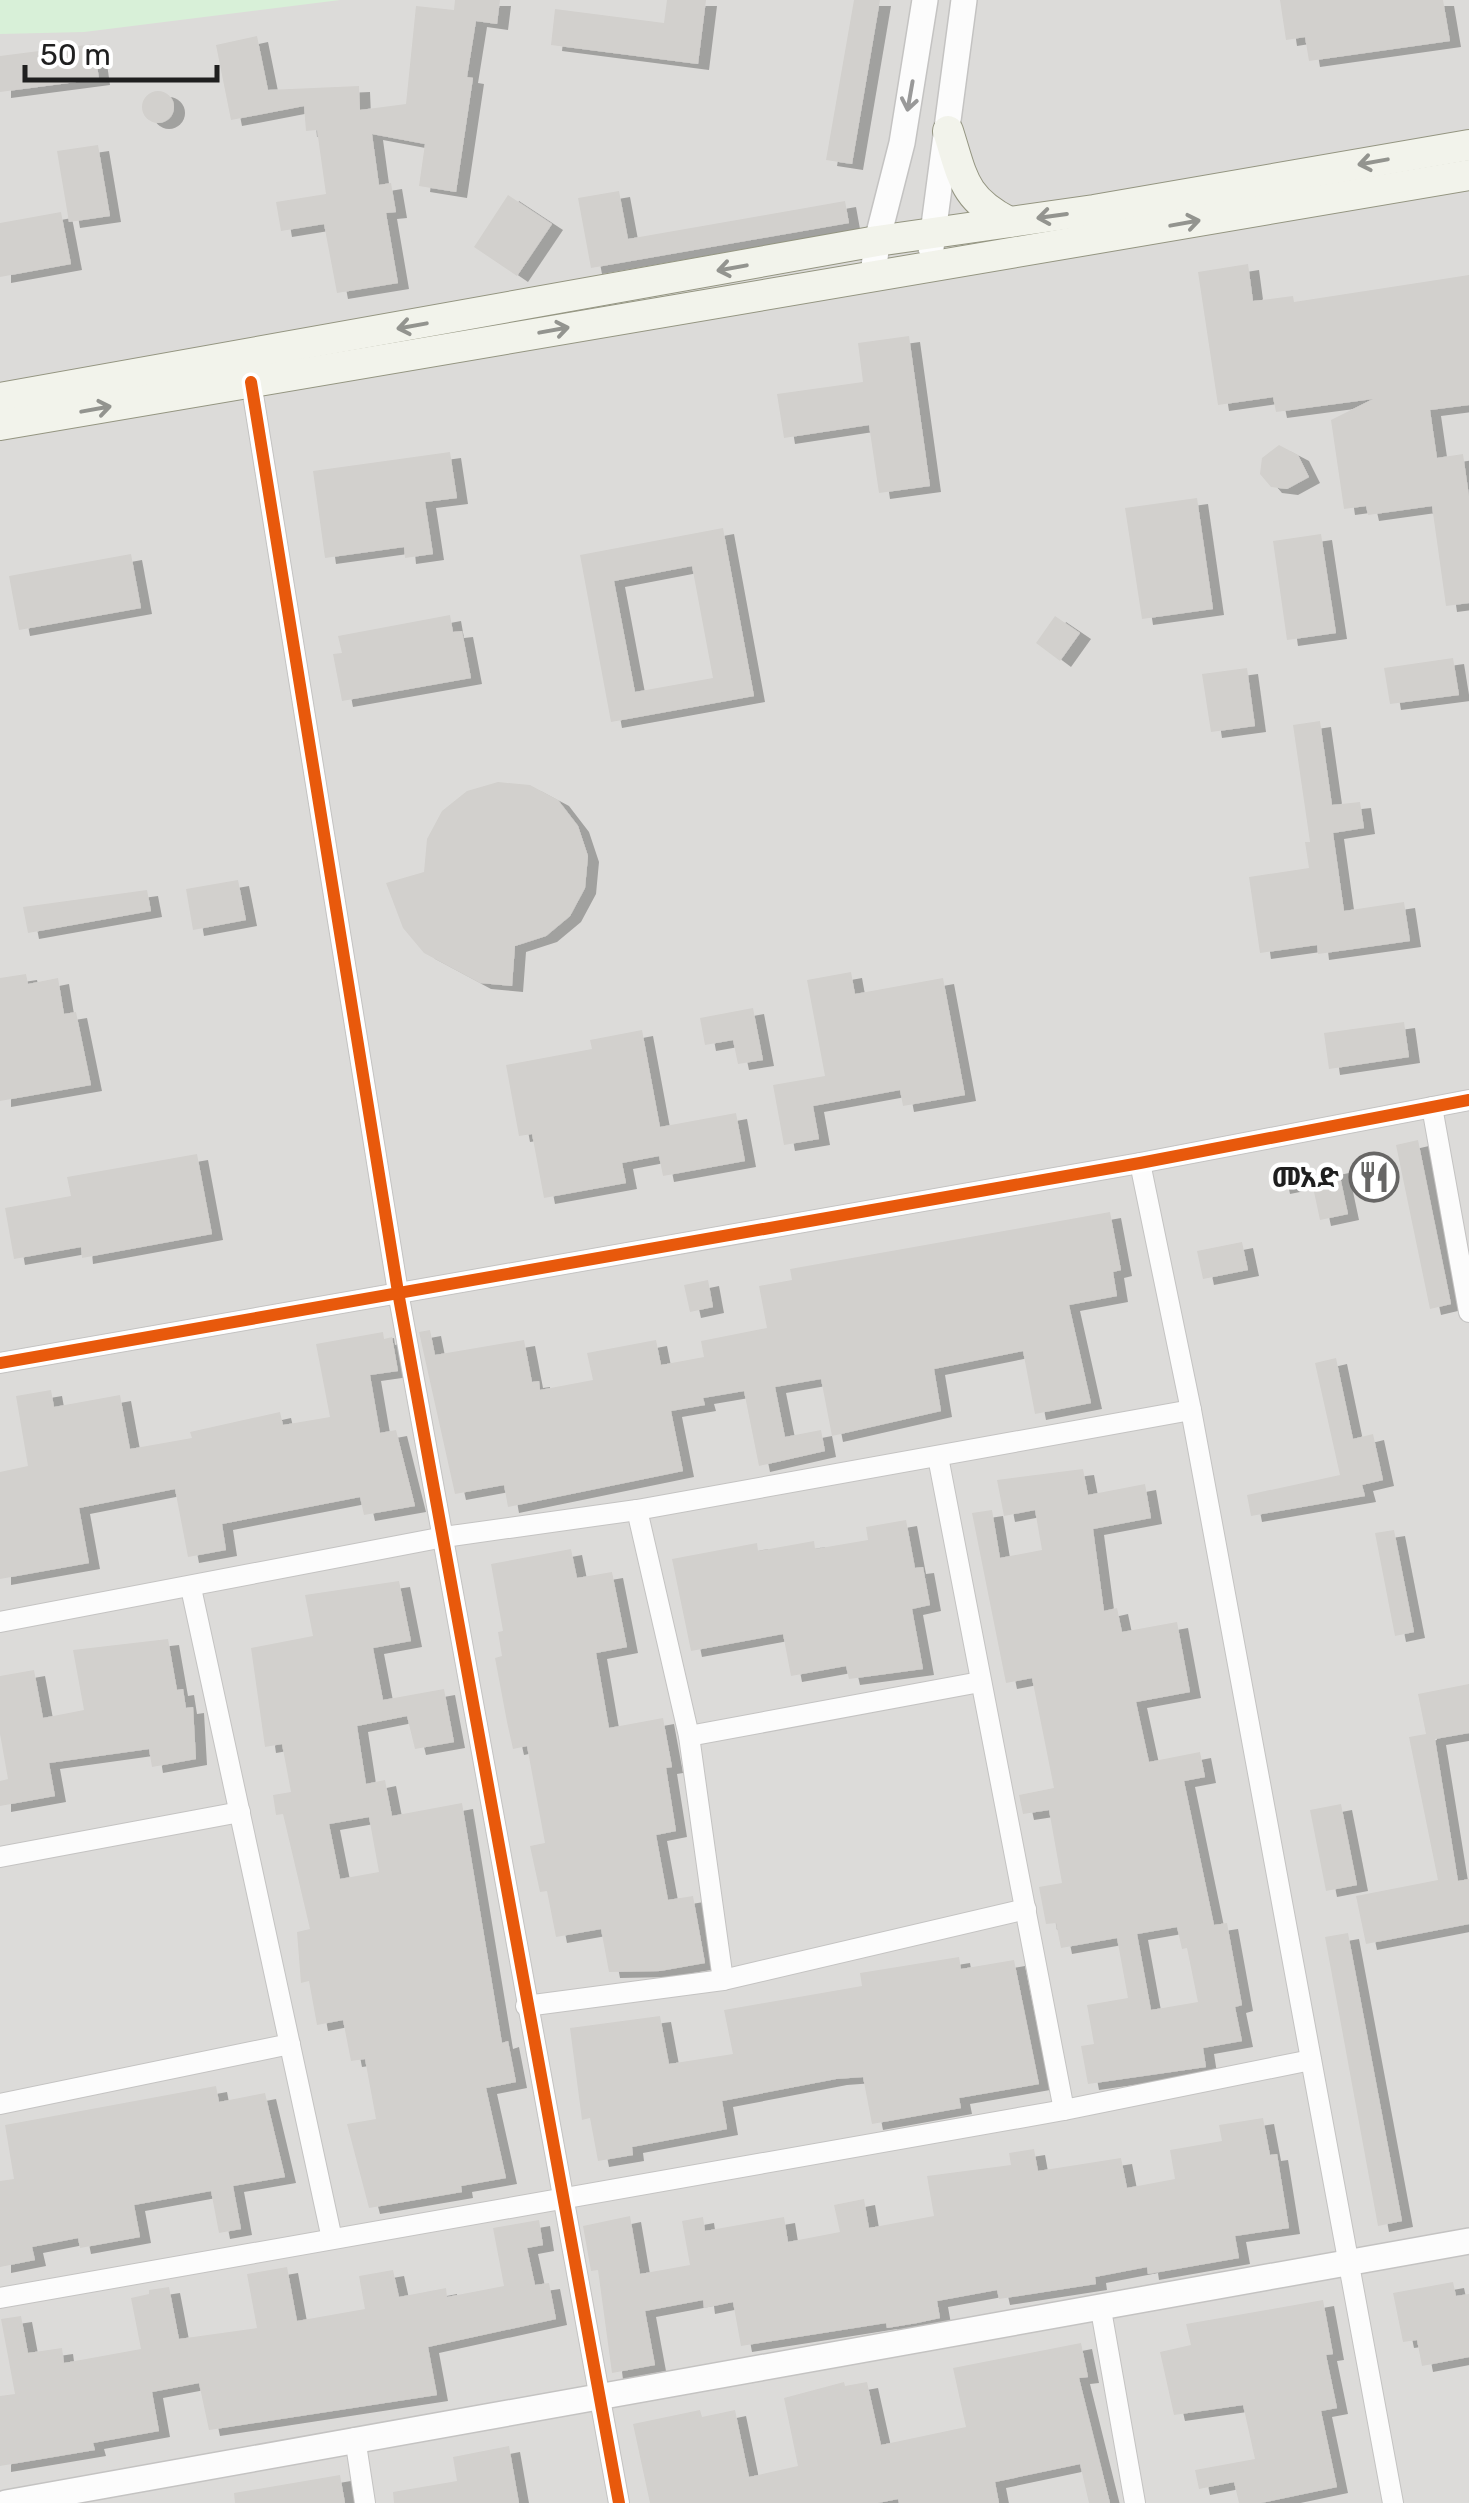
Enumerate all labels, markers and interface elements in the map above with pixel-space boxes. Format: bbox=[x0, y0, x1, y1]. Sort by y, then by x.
scale bar bbox=[25, 20, 218, 82]
text: 50 m bbox=[40, 37, 111, 73]
one-way arrow bbox=[900, 80, 919, 112]
one-way arrow bbox=[1357, 153, 1390, 172]
one-way arrow bbox=[1037, 207, 1069, 225]
one-way arrow bbox=[1169, 213, 1201, 232]
one-way arrow bbox=[716, 259, 748, 278]
one-way arrow bbox=[396, 317, 429, 336]
one-way arrow bbox=[538, 320, 570, 339]
one-way arrow bbox=[79, 399, 112, 418]
restaurant icon: መአድ bbox=[1348, 1151, 1400, 1203]
place label: መአድ bbox=[1272, 1161, 1339, 1194]

